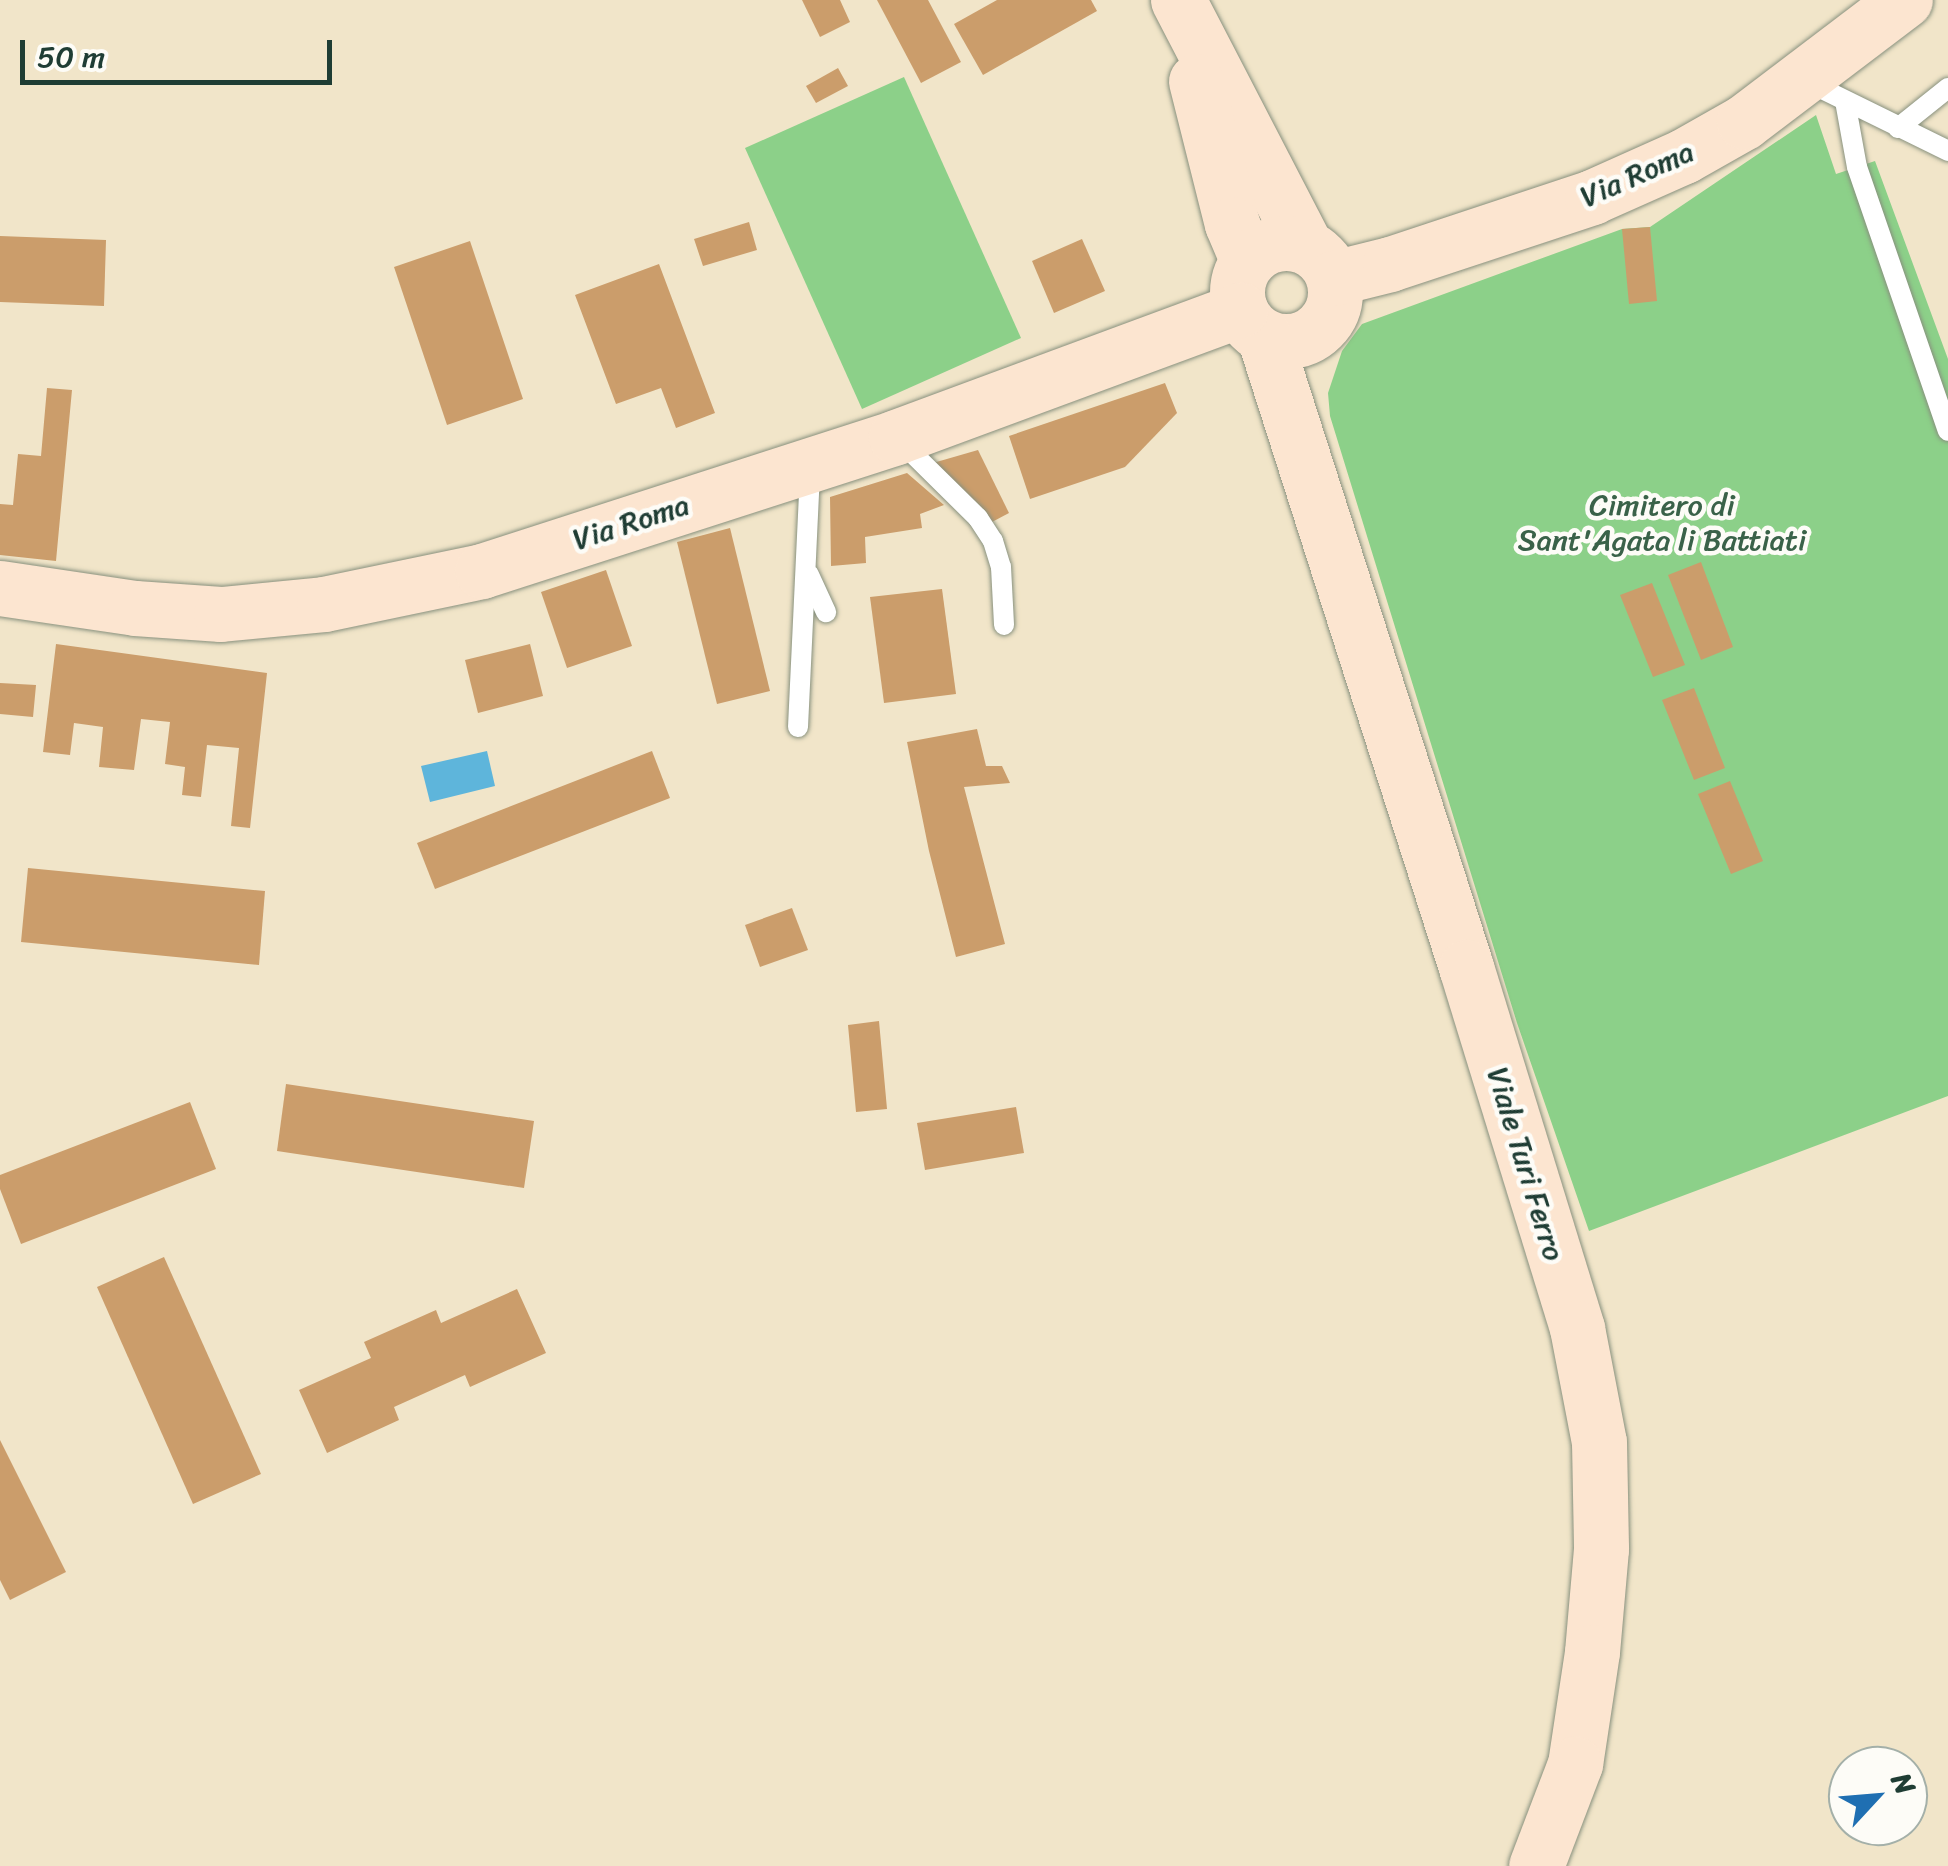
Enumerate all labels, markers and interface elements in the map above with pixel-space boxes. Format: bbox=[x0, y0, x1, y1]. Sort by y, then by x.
scale bar bbox=[25, 20, 338, 82]
text: 50 m bbox=[37, 30, 105, 84]
street label: Via Roma bbox=[1575, 133, 1699, 215]
street label: Via Roma bbox=[568, 486, 694, 558]
park label: Cimitero di Sant'Agata li Battiati bbox=[1518, 487, 1806, 558]
street label: Viale Turi Ferro bbox=[1479, 1062, 1573, 1266]
north arrow bbox=[1828, 1746, 1928, 1846]
text: N bbox=[1877, 1764, 1930, 1803]

